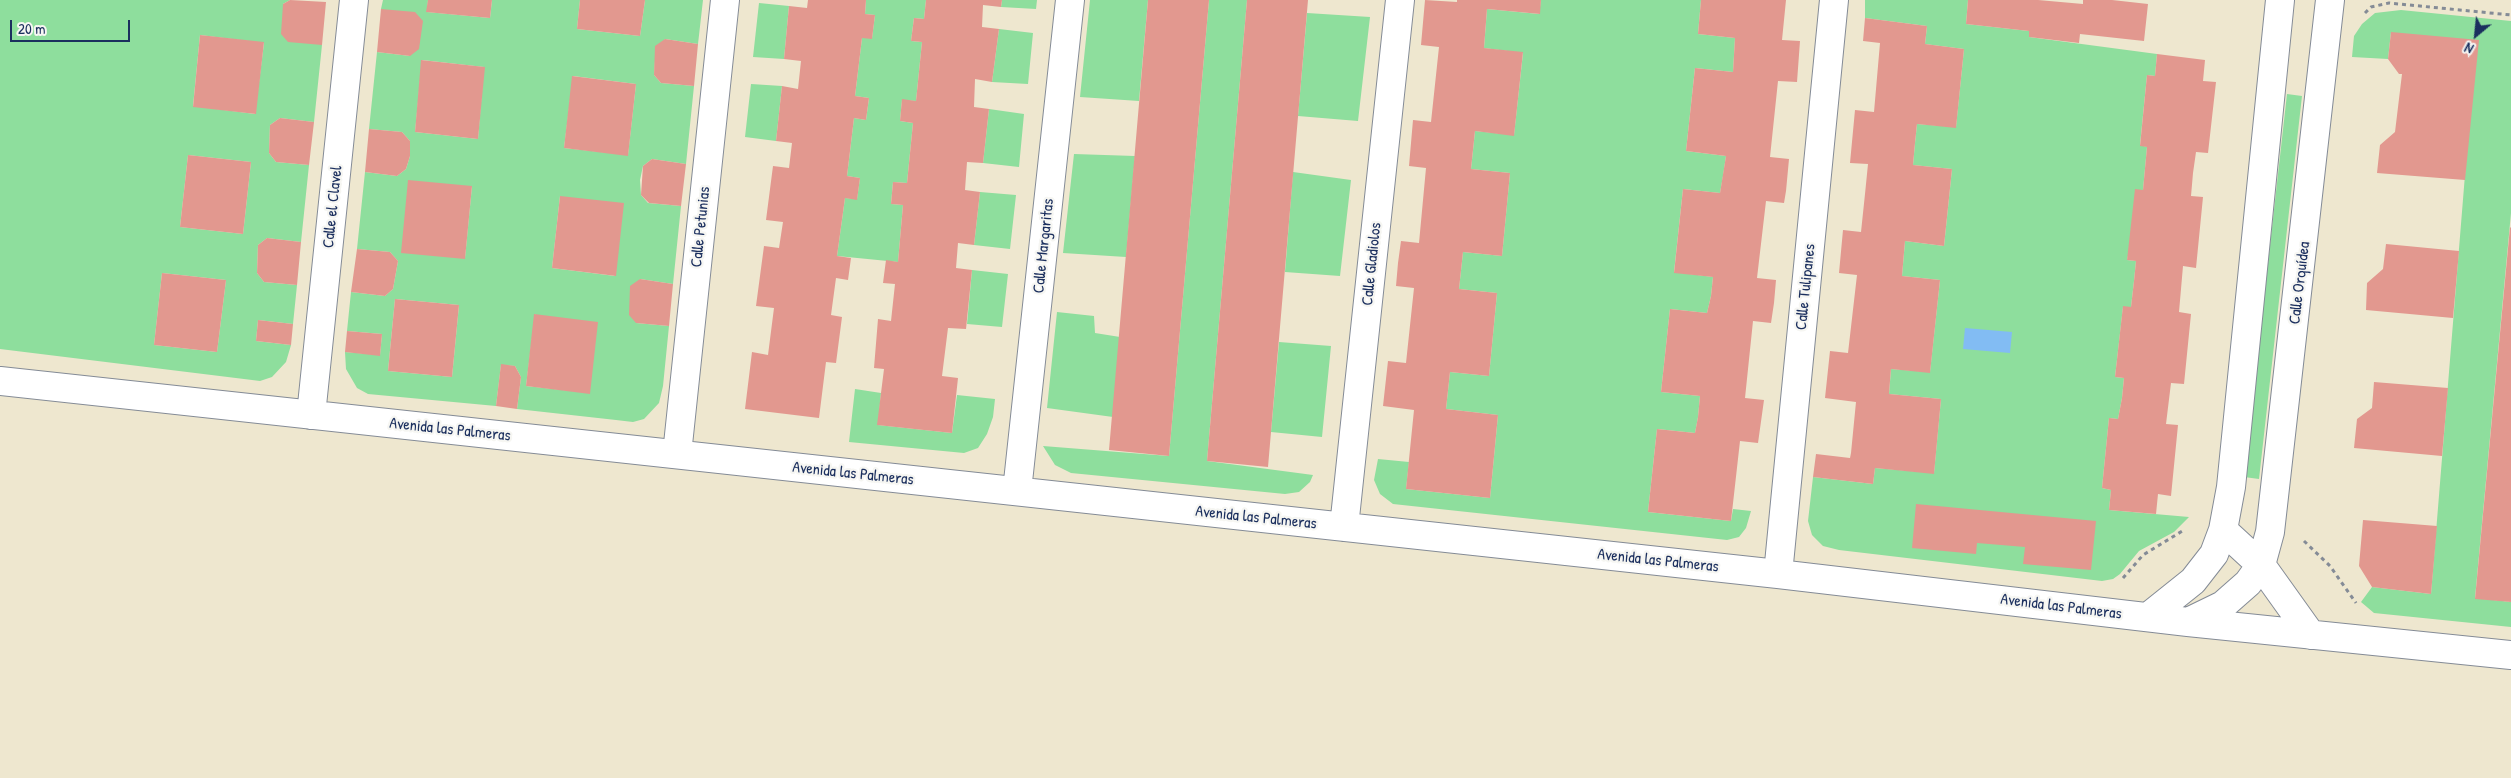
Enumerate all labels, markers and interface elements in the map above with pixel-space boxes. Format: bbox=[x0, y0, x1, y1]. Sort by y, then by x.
scale bar bbox=[12, 10, 132, 42]
north arrow bbox=[2451, 10, 2501, 60]
text: 20 m bbox=[18, 18, 45, 39]
text: N bbox=[2461, 39, 2476, 59]
street label: Calle el Clavel bbox=[319, 165, 347, 249]
street label: Calle Petunias bbox=[687, 186, 715, 268]
street label: Calle Margaritas bbox=[1029, 198, 1059, 294]
street label: Calle Gladiolos bbox=[1358, 222, 1386, 306]
street label: Calle Orquídea bbox=[2285, 240, 2315, 326]
street label: Calle Tulipanes bbox=[1792, 243, 1820, 331]
street label: Avenida las Palmeras bbox=[388, 414, 512, 446]
street label: Avenida las Palmeras bbox=[791, 458, 915, 490]
street label: Avenida las Palmeras bbox=[1194, 502, 1318, 534]
street label: Avenida las Palmeras bbox=[1596, 545, 1720, 577]
street label: Avenida las Palmeras bbox=[1999, 590, 2123, 624]

